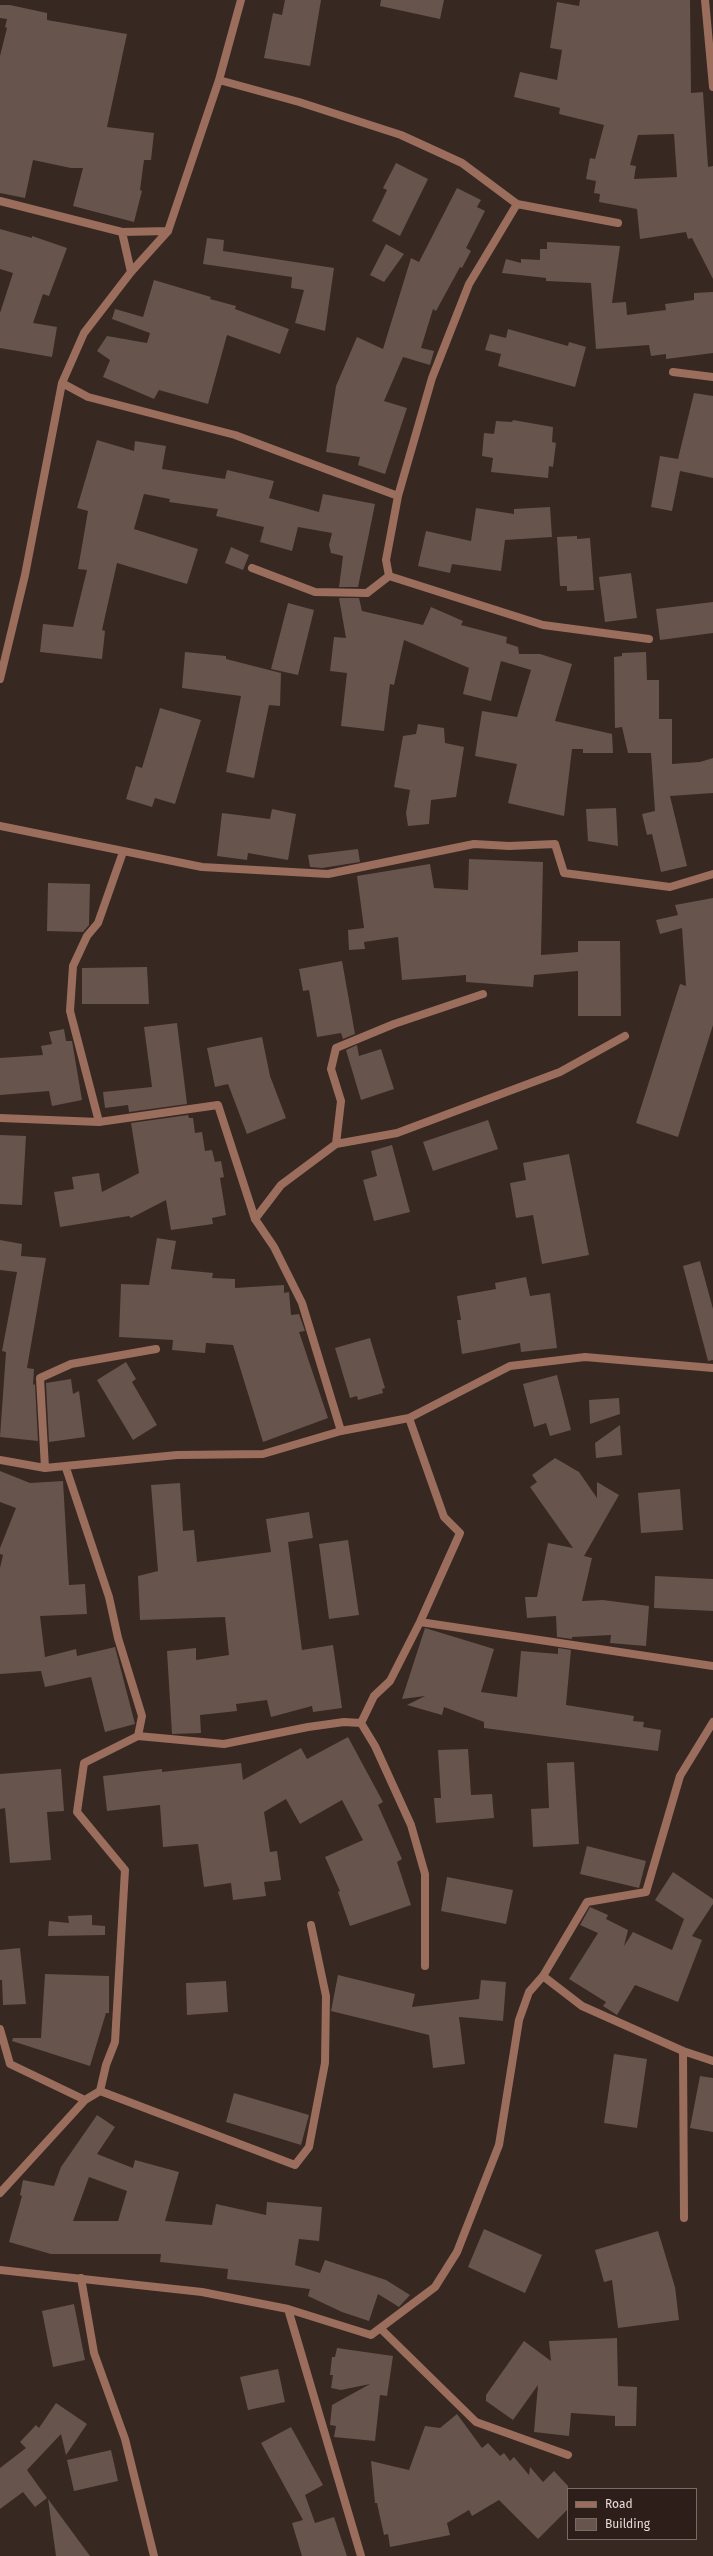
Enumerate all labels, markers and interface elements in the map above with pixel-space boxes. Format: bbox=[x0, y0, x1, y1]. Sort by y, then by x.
legend bbox=[567, 2488, 697, 2540]
text: Road bbox=[605, 2497, 633, 2511]
text: Building bbox=[605, 2517, 650, 2531]

